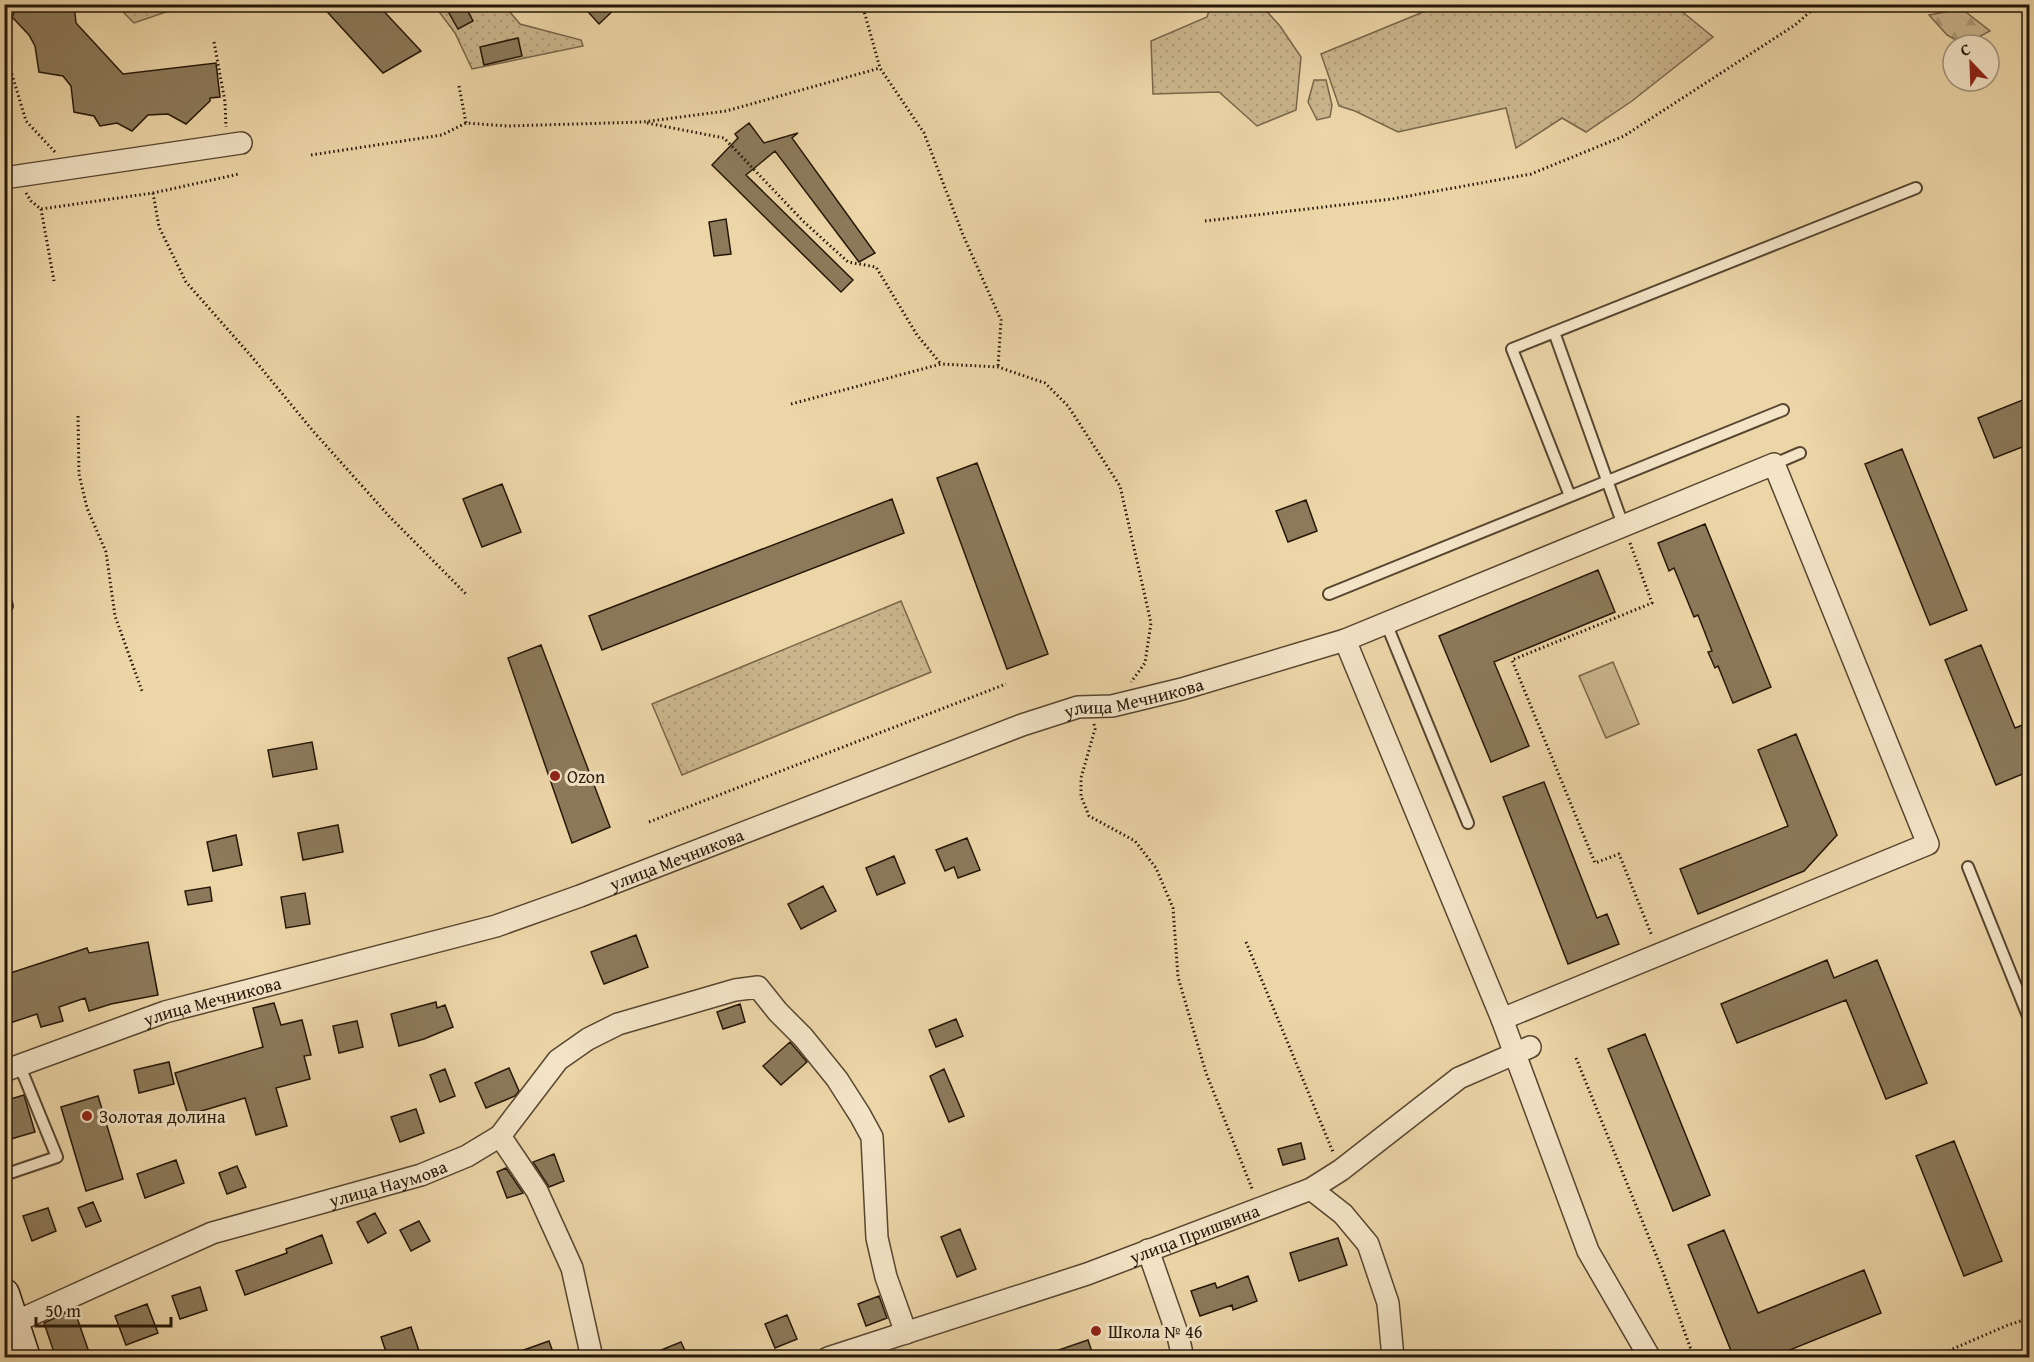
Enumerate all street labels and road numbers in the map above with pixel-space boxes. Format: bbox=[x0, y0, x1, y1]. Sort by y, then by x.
street label: улица Мечникова bbox=[1059, 670, 1207, 725]
street label: улица Мечникова bbox=[604, 820, 748, 897]
street label: улица Мечникова bbox=[138, 969, 284, 1033]
street label: улица Наумова bbox=[325, 1152, 451, 1214]
street label: улица Пришвина bbox=[1125, 1196, 1263, 1271]

